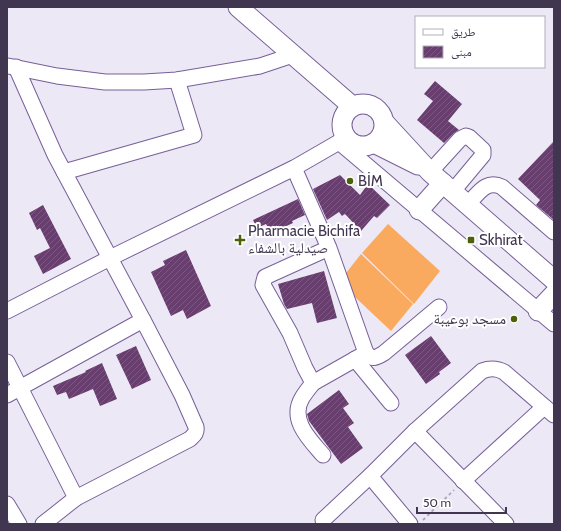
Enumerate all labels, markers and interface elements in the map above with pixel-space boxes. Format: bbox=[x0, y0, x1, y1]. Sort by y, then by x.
legend bbox=[415, 16, 545, 68]
text: طريق bbox=[451, 24, 476, 39]
text: مبنى bbox=[451, 44, 472, 59]
place label: BİM bbox=[358, 171, 383, 190]
marker: BİM bbox=[345, 176, 355, 186]
place label: Pharmacie Bichifa صيدلية بالشفاء bbox=[248, 222, 361, 257]
place label: Skhirat bbox=[479, 231, 522, 249]
marker: Pharmacie Bichifa صيدلية بالشفاء bbox=[235, 235, 245, 245]
marker: Skhirat bbox=[466, 235, 476, 245]
place label: مسجد بوعيبة bbox=[433, 310, 506, 328]
marker: مسجد بوعيبة bbox=[509, 314, 519, 324]
scale bar bbox=[417, 489, 506, 515]
text: 50 m bbox=[423, 495, 451, 510]

